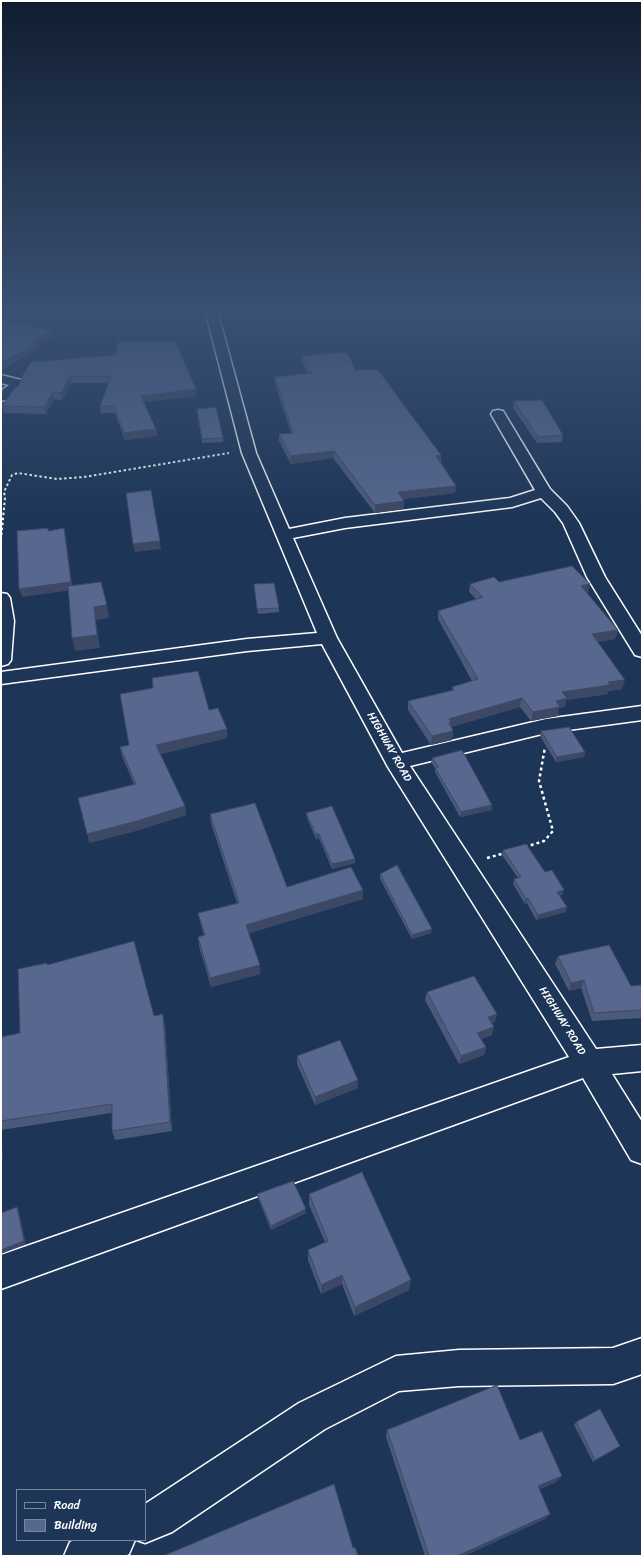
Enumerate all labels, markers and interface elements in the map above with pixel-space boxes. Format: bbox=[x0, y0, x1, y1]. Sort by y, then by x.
street label: HIGHWAY ROAD bbox=[364, 710, 414, 784]
street label: HIGHWAY ROAD bbox=[536, 984, 588, 1058]
legend bbox=[16, 1489, 146, 1541]
text: Road bbox=[54, 1494, 80, 1516]
text: Building bbox=[54, 1514, 97, 1536]

